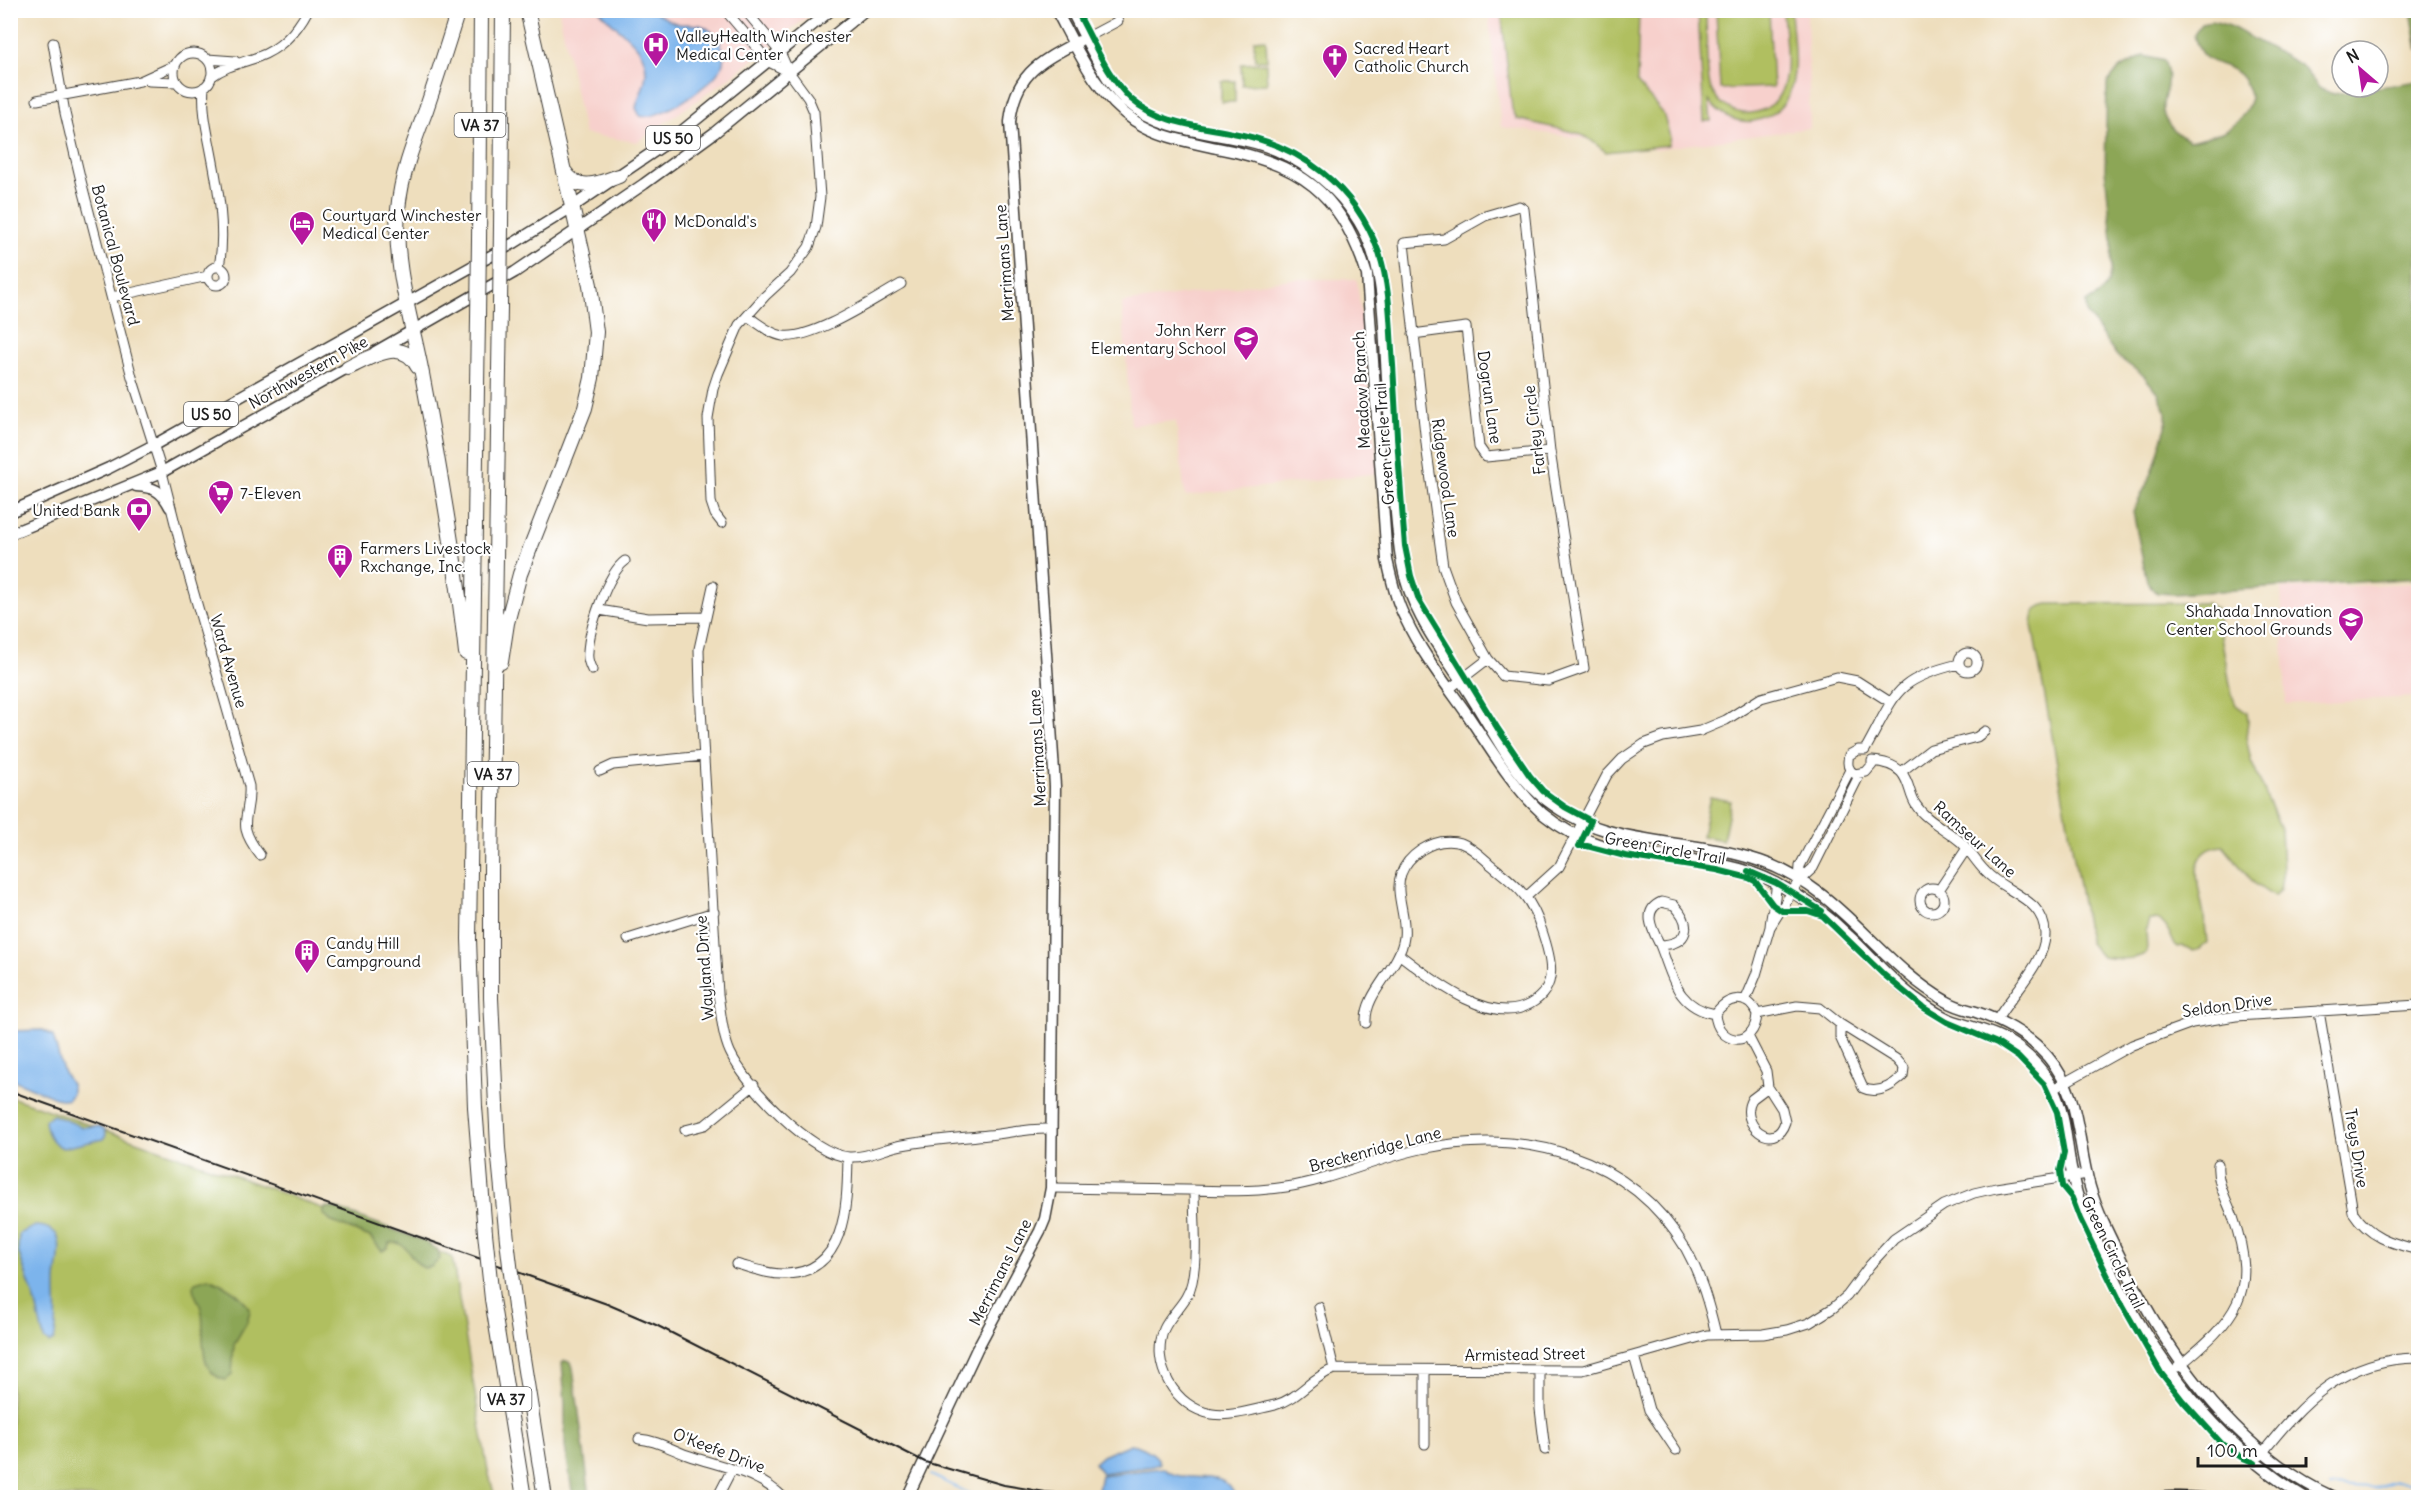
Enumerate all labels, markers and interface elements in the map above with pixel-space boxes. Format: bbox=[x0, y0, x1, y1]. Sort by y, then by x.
place label: ValleyHealth Winchester Medical Center bbox=[676, 26, 852, 64]
hospital icon: ValleyHealth Winchester Medical Center bbox=[641, 30, 671, 68]
place label: Sacred Heart Catholic Church bbox=[1354, 38, 1469, 76]
north arrow bbox=[2330, 39, 2390, 99]
church icon: Sacred Heart Catholic Church bbox=[1320, 42, 1350, 80]
text: N bbox=[2343, 44, 2362, 67]
road number: VA 37 bbox=[454, 113, 506, 137]
road number: US 50 bbox=[646, 126, 700, 150]
street label: Botanical Boulevard bbox=[88, 182, 144, 328]
street label: Merrimans Lane bbox=[990, 204, 1018, 322]
place label: Courtyard Winchester Medical Center bbox=[322, 205, 482, 243]
restaurant icon: McDonald's bbox=[639, 206, 669, 244]
hotel icon: Courtyard Winchester Medical Center bbox=[287, 209, 317, 247]
place label: McDonald's bbox=[674, 211, 757, 231]
place label: John Kerr Elementary School bbox=[1091, 320, 1226, 358]
school or university icon: John Kerr Elementary School bbox=[1231, 324, 1261, 362]
street label: Northwestern Pike bbox=[245, 331, 371, 413]
street label: Meadow Branch bbox=[1348, 331, 1374, 449]
street label: Dogrun Lane bbox=[1474, 349, 1506, 445]
street label: Green Circle Trail bbox=[1370, 382, 1398, 506]
street label: Farley Circle bbox=[1519, 384, 1549, 476]
road number: US 50 bbox=[184, 402, 238, 426]
street label: Ridgewood Lane bbox=[1428, 417, 1464, 539]
supermarket icon: 7-Eleven bbox=[206, 478, 236, 516]
place label: 7-Eleven bbox=[240, 483, 301, 503]
bank icon: United Bank bbox=[124, 495, 154, 533]
place label: United Bank bbox=[32, 500, 120, 520]
place label: Farmers Livestock Rxchange, Inc. bbox=[360, 538, 491, 576]
building icon: Farmers Livestock Rxchange, Inc. bbox=[325, 542, 355, 580]
place label: Shahada Innovation Center School Grounds bbox=[2166, 601, 2332, 639]
school or university icon: Shahada Innovation Center School Grounds bbox=[2336, 605, 2366, 643]
street label: Ward Avenue bbox=[206, 612, 252, 710]
street label: Merrimans Lane bbox=[1024, 689, 1050, 807]
road number: VA 37 bbox=[468, 762, 518, 786]
street label: Ramseur Lane bbox=[1929, 797, 2021, 881]
street label: Green Circle Trail bbox=[1603, 828, 1727, 868]
street label: Wayland Drive bbox=[690, 915, 718, 1021]
place label: Candy Hill Campground bbox=[326, 933, 421, 971]
building icon: Candy Hill Campground bbox=[292, 937, 322, 975]
street label: Seldon Drive bbox=[2181, 989, 2273, 1021]
street label: Treys Drive bbox=[2341, 1107, 2373, 1189]
street label: Breckenridge Lane bbox=[1307, 1122, 1443, 1176]
street label: Green Circle Trail bbox=[2077, 1193, 2149, 1311]
street label: Merrimans Lane bbox=[964, 1215, 1036, 1329]
street label: Armistead Street bbox=[1465, 1343, 1586, 1365]
road number: VA 37 bbox=[480, 1387, 532, 1411]
street label: O'Keefe Drive bbox=[670, 1423, 768, 1477]
scale bar bbox=[2198, 1430, 2306, 1468]
text: 100 m bbox=[2207, 1439, 2258, 1462]

